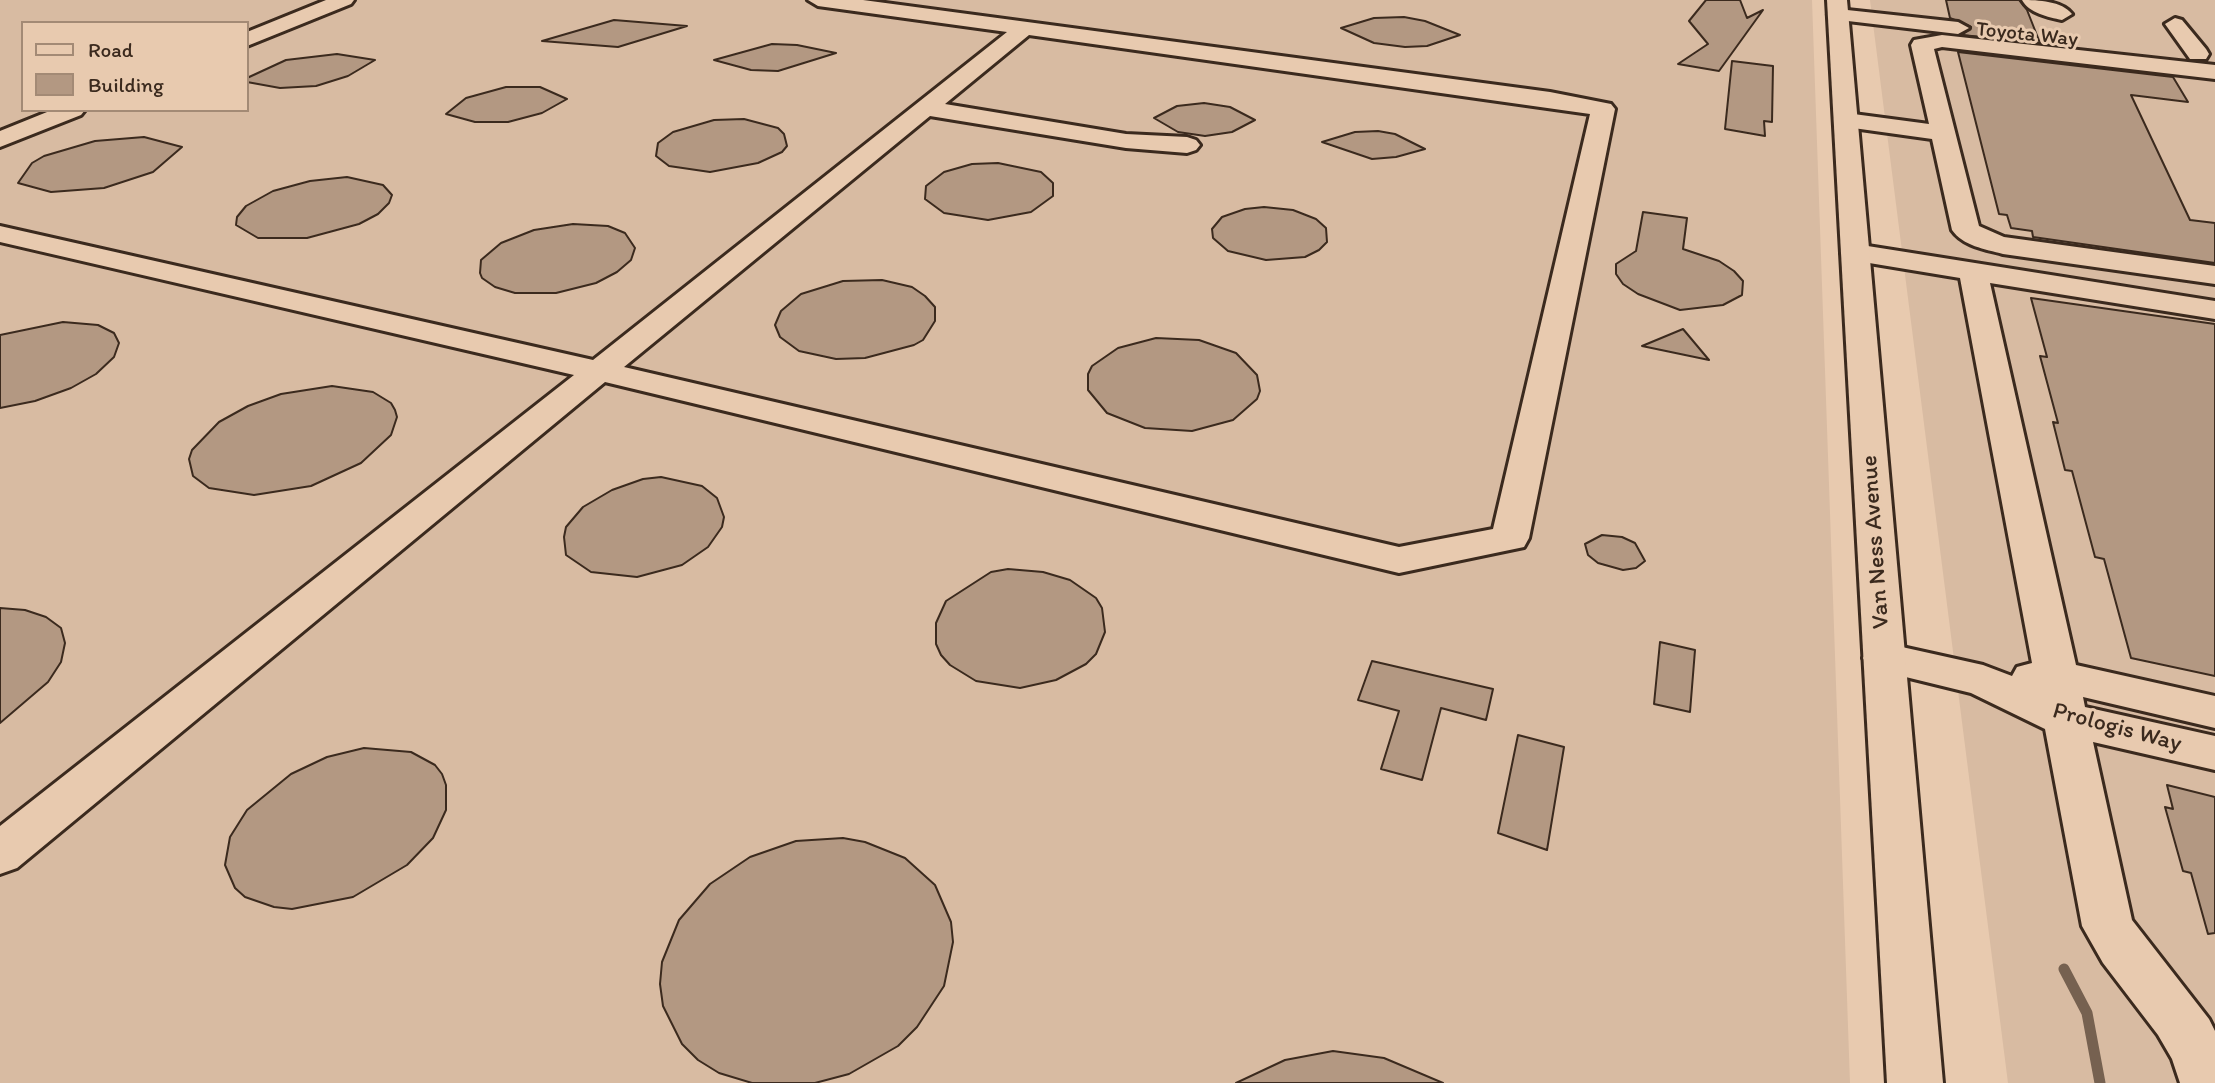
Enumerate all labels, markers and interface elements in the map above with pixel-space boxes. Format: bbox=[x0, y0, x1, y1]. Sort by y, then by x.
street label: Toyota Way bbox=[1975, 17, 2079, 53]
legend bbox=[21, 21, 248, 112]
text: Road bbox=[88, 37, 133, 62]
text: Building bbox=[88, 72, 164, 97]
street label: Van Ness Avenue bbox=[1856, 454, 1896, 630]
street label: Prologis Way bbox=[2049, 697, 2185, 759]

